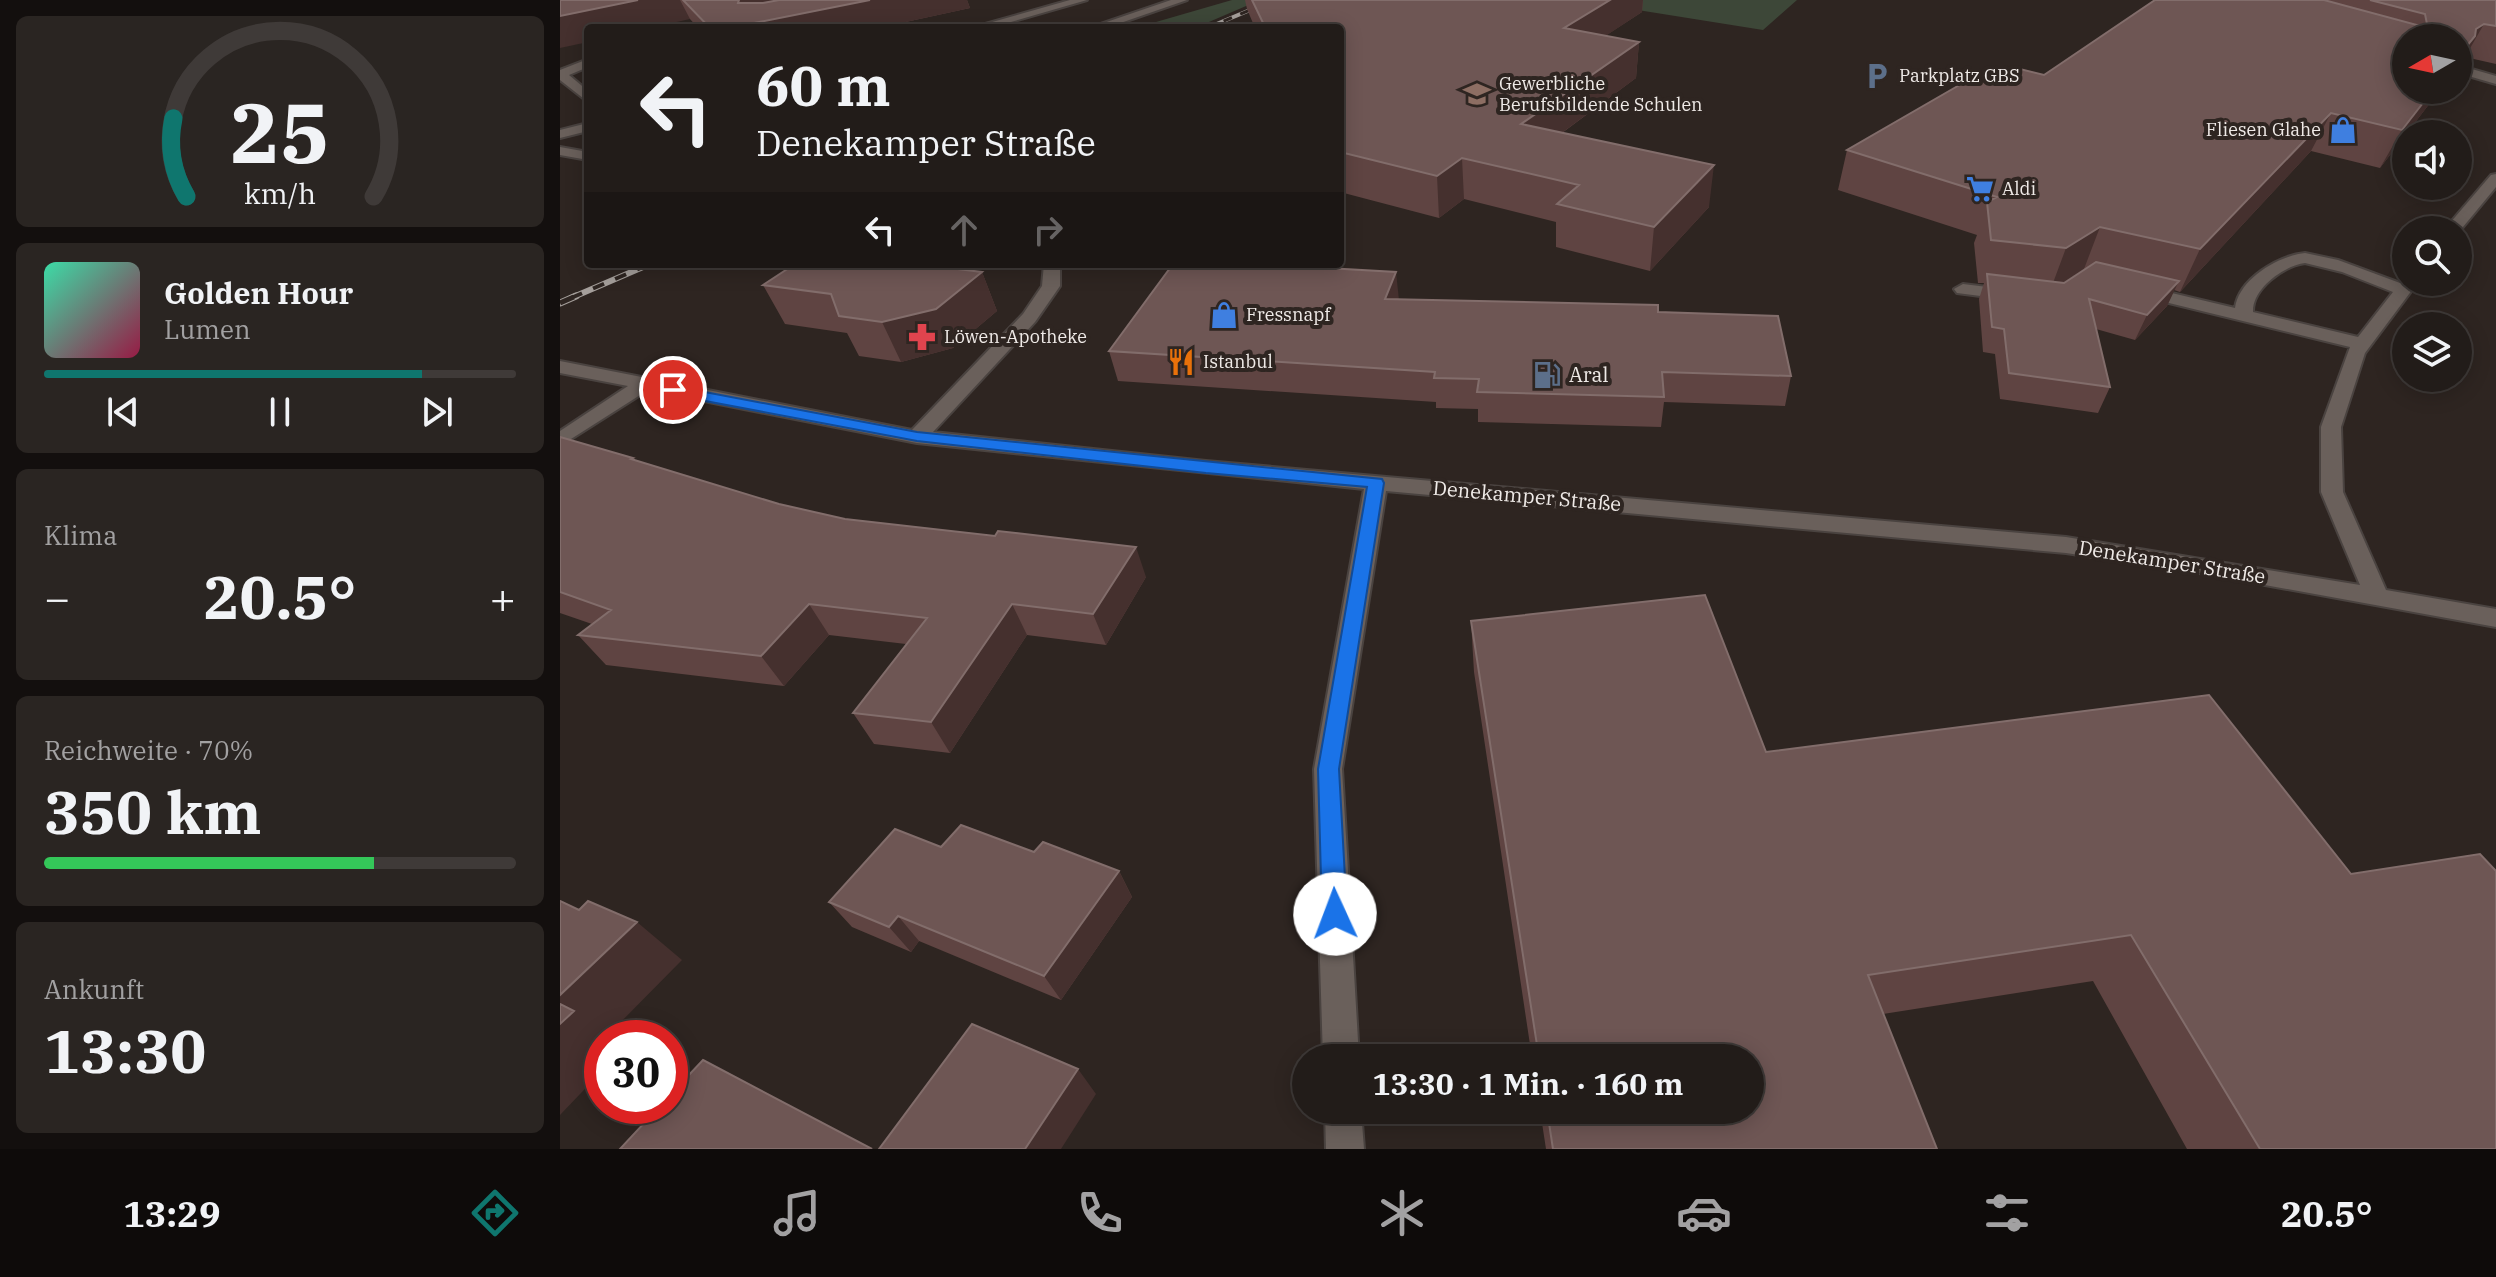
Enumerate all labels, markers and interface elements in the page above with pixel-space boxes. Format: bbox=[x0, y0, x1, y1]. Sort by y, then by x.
north arrow bbox=[2392, 24, 2472, 104]
map controls bbox=[2392, 24, 2472, 392]
text: 60 m bbox=[756, 49, 891, 121]
icon: left bbox=[624, 56, 728, 160]
parking icon: Parkplatz GBS bbox=[1862, 61, 1892, 91]
place label: Parkplatz GBS bbox=[1899, 64, 2020, 87]
place label: Gewerbliche Berufsbildende Schulen bbox=[1499, 72, 1703, 116]
text: 25 bbox=[230, 78, 330, 186]
school or university icon: Gewerbliche Berufsbildende Schulen bbox=[1462, 79, 1492, 109]
shop icon: Fliesen Glahe bbox=[2328, 115, 2358, 145]
place label: Fliesen Glahe bbox=[2206, 118, 2321, 141]
text: Denekamper Straße bbox=[756, 119, 1096, 166]
button: sound bbox=[2392, 120, 2472, 200]
supermarket icon: Aldi bbox=[1965, 174, 1995, 204]
text: km/h bbox=[244, 175, 316, 212]
place label: Aldi bbox=[2002, 177, 2037, 200]
icon: left bbox=[858, 208, 902, 252]
icon: ahead bbox=[942, 208, 986, 252]
icon: right bbox=[1026, 208, 1070, 252]
button: search bbox=[2392, 216, 2472, 296]
text: Golden Hour bbox=[164, 273, 353, 312]
shop icon: Fressnapf bbox=[1209, 300, 1239, 330]
place label: Fressnapf bbox=[1246, 303, 1332, 326]
text: Lumen bbox=[164, 312, 251, 346]
button: layers bbox=[2392, 312, 2472, 392]
pharmacy icon: Löwen-Apotheke bbox=[907, 322, 937, 352]
place label: Löwen-Apotheke bbox=[944, 325, 1087, 348]
restaurant icon: Istanbul bbox=[1166, 347, 1196, 377]
place label: Istanbul bbox=[1203, 350, 1273, 373]
pin bbox=[639, 356, 707, 424]
fuel station icon: Aral bbox=[1532, 360, 1562, 390]
place label: Aral bbox=[1569, 361, 1609, 388]
icon: arrive bbox=[651, 368, 695, 412]
icon: previous bbox=[101, 390, 145, 434]
icon: pause bbox=[258, 390, 302, 434]
icon: next bbox=[415, 390, 459, 434]
street label: Denekamper Straße bbox=[1432, 474, 1622, 517]
text: Klima bbox=[44, 518, 117, 552]
street label: Denekamper Straße bbox=[2077, 533, 2267, 590]
text: 20.5° bbox=[203, 557, 357, 636]
text: − bbox=[44, 569, 70, 626]
text: + bbox=[490, 569, 516, 626]
text: Reichweite · 70% bbox=[44, 733, 253, 767]
text: 350 km bbox=[44, 772, 262, 851]
position arrow bbox=[1293, 872, 1377, 956]
text: Ankunft bbox=[44, 972, 144, 1006]
text: 13:30 bbox=[44, 1011, 206, 1090]
speed limit sign: 30 bbox=[584, 1020, 688, 1124]
text: 13:30 · 1 Min. · 160 m bbox=[1373, 1064, 1683, 1103]
icon: directions bbox=[467, 1185, 523, 1241]
icon: music bbox=[769, 1185, 825, 1241]
icon: phone bbox=[1072, 1185, 1128, 1241]
icon: climate bbox=[1374, 1185, 1430, 1241]
icon: car bbox=[1676, 1185, 1732, 1241]
icon: filters bbox=[1979, 1185, 2035, 1241]
text: 13:29 bbox=[123, 1190, 220, 1237]
text: 20.5° bbox=[2281, 1190, 2373, 1237]

